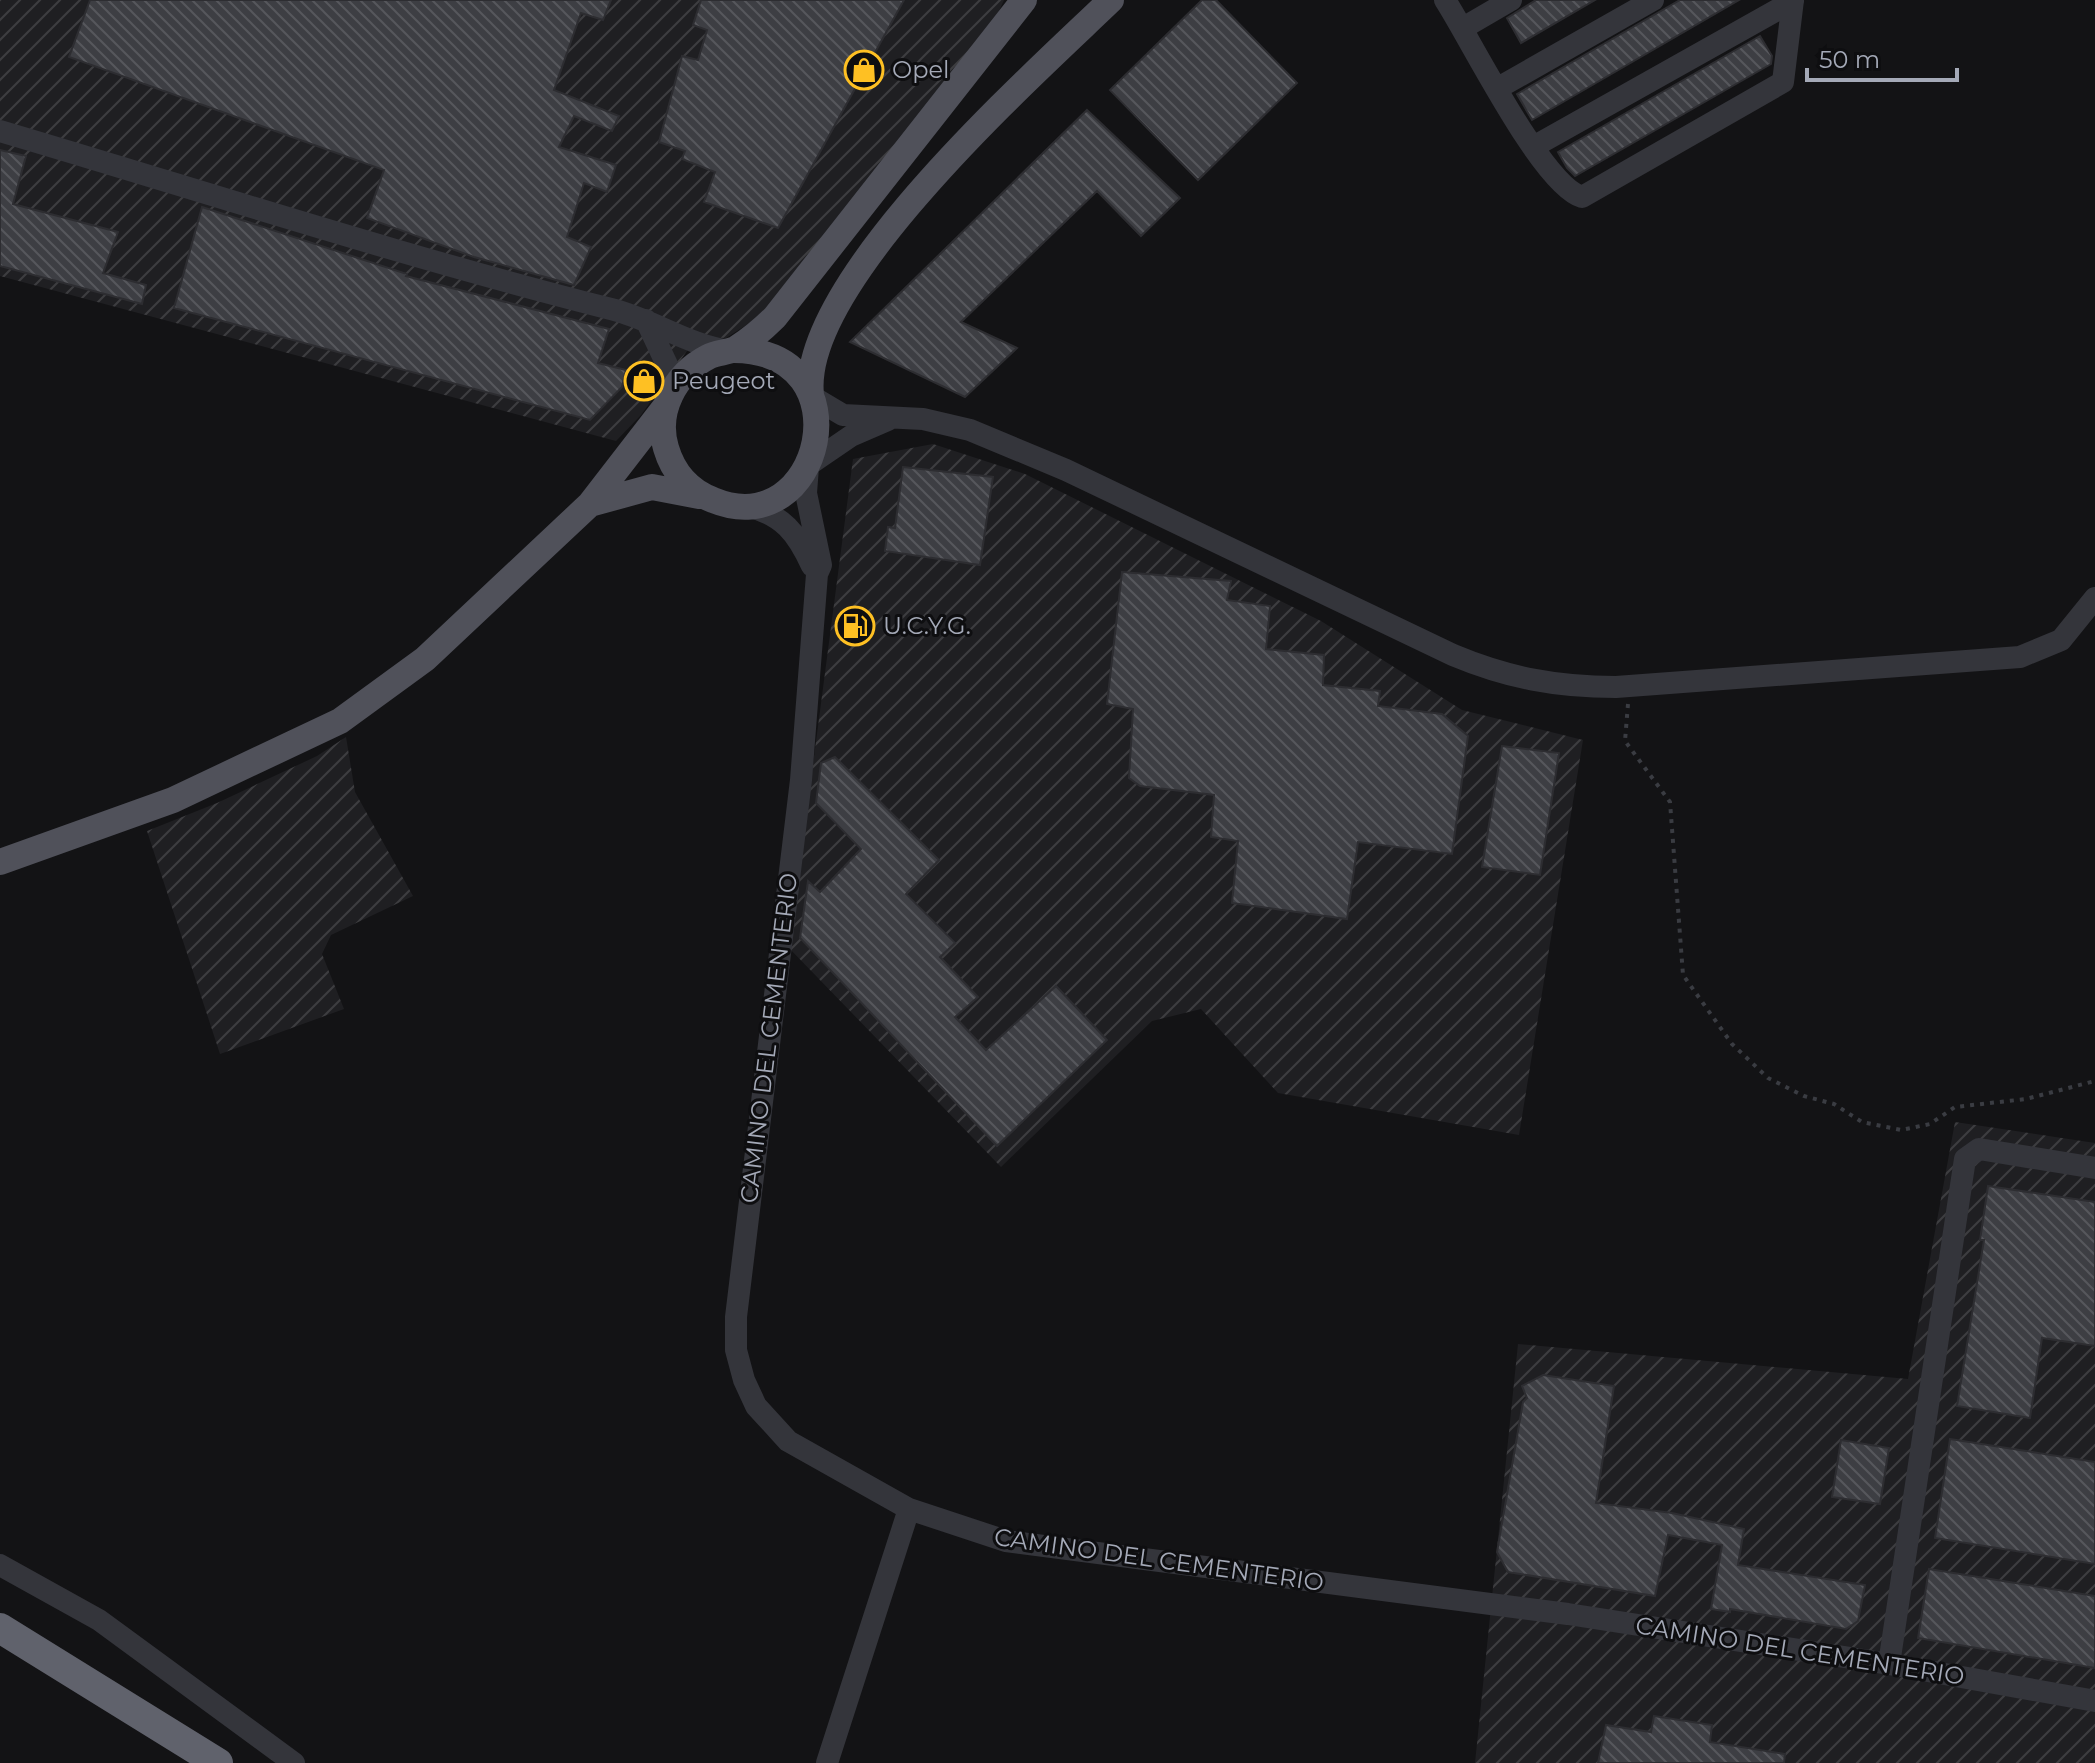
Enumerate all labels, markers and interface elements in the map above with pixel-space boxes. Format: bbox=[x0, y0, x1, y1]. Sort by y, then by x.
scale bar bbox=[1807, 32, 1957, 82]
text: 50 m bbox=[1819, 45, 1880, 74]
shop icon: Opel bbox=[843, 49, 885, 91]
place label: Opel bbox=[892, 55, 949, 84]
shop icon: Peugeot bbox=[623, 360, 665, 402]
place label: Peugeot bbox=[672, 366, 776, 395]
fuel station icon: U.C.Y.G. bbox=[834, 605, 876, 647]
place label: U.C.Y.G. bbox=[883, 611, 971, 640]
street label: CAMINO DEL CEMENTERIO bbox=[734, 871, 803, 1205]
street label: CAMINO DEL CEMENTERIO bbox=[992, 1522, 1326, 1597]
street label: CAMINO DEL CEMENTERIO bbox=[1634, 1610, 1966, 1691]

